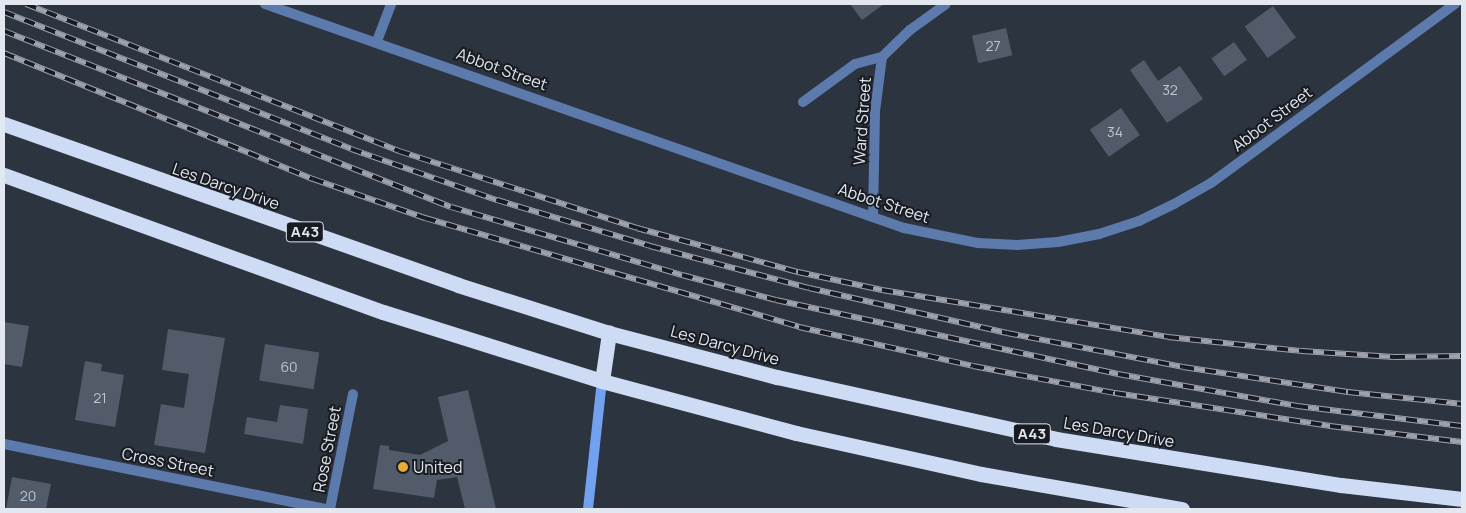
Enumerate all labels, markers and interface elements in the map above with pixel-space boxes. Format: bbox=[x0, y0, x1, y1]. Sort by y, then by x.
house number: 27 bbox=[985, 38, 1001, 54]
street label: Abbot Street bbox=[454, 44, 550, 94]
street label: Ward Street bbox=[849, 76, 875, 166]
house number: 32 bbox=[1162, 82, 1178, 98]
street label: Abbot Street bbox=[1228, 83, 1316, 155]
house number: 34 bbox=[1107, 124, 1123, 140]
street label: Les Darcy Drive bbox=[170, 159, 282, 213]
street label: Abbot Street bbox=[836, 179, 932, 227]
road number: A43 bbox=[285, 220, 325, 244]
street label: Les Darcy Drive bbox=[668, 321, 782, 369]
house number: 60 bbox=[280, 359, 298, 375]
house number: 21 bbox=[93, 390, 107, 406]
street label: Rose Street bbox=[309, 404, 345, 494]
street label: Les Darcy Drive bbox=[1062, 413, 1176, 451]
road number: A43 bbox=[1012, 422, 1052, 446]
street label: Cross Street bbox=[120, 444, 216, 480]
place label: United bbox=[413, 457, 462, 477]
marker: United bbox=[397, 461, 409, 473]
house number: 20 bbox=[20, 488, 36, 504]

